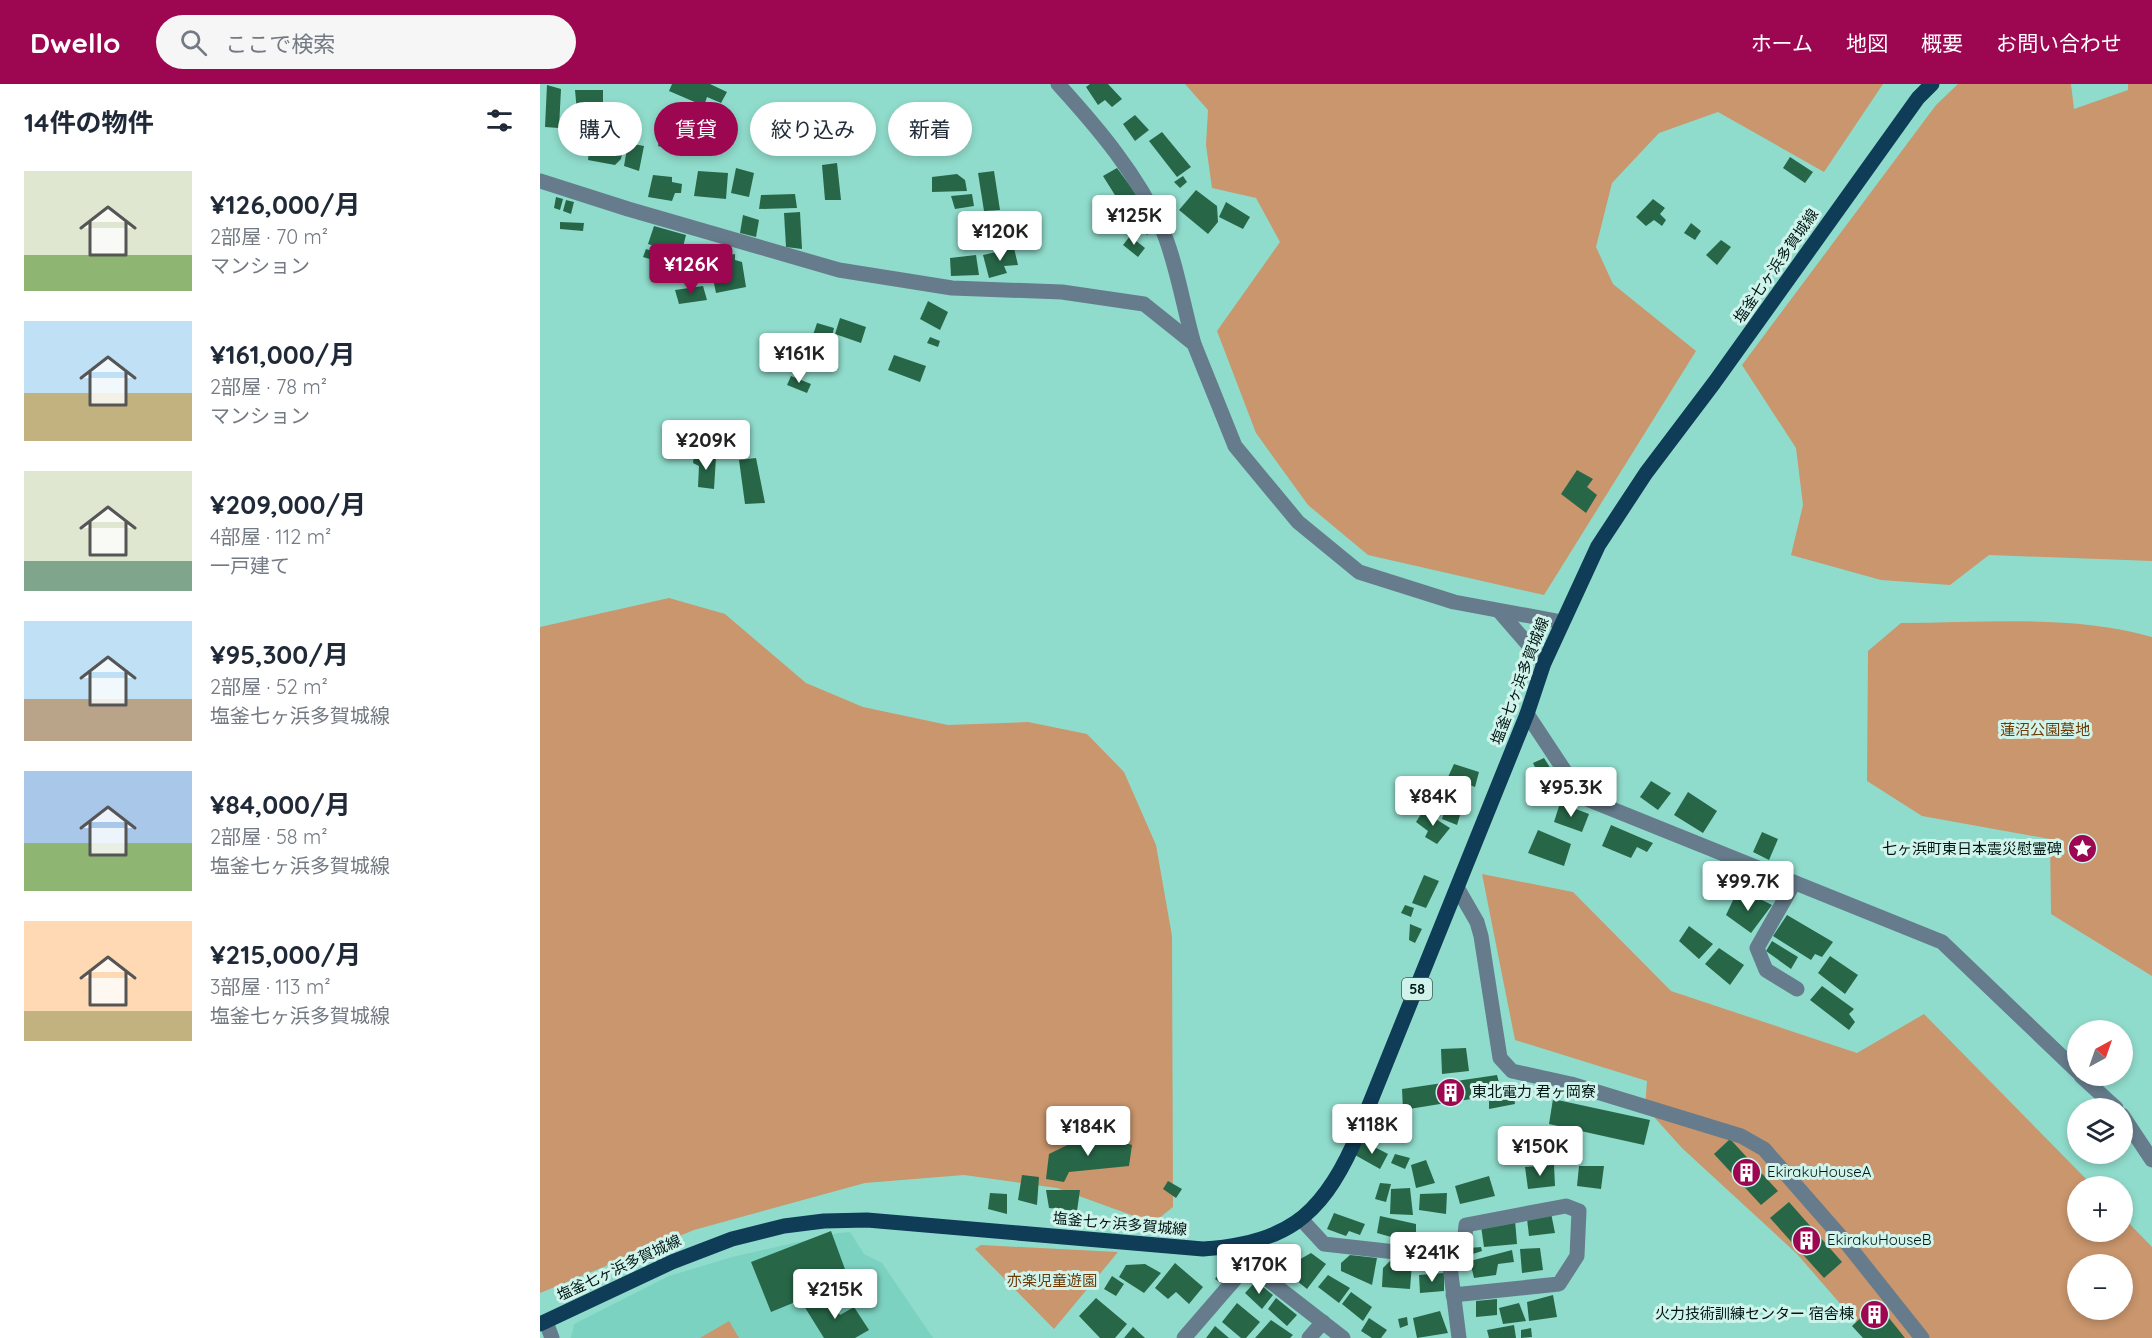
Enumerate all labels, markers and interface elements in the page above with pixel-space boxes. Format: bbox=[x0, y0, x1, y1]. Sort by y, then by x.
search box bbox=[156, 15, 576, 69]
text: Dwello bbox=[30, 25, 120, 60]
icon: search bbox=[177, 26, 210, 59]
text: ここで検索 bbox=[225, 30, 335, 58]
text: ホーム bbox=[1751, 30, 1813, 56]
text: 地図 bbox=[1846, 30, 1888, 56]
text: 概要 bbox=[1921, 30, 1963, 56]
text: お問い合わせ bbox=[1996, 30, 2122, 56]
chip: 購入 bbox=[558, 102, 642, 156]
chip: 賃貸 bbox=[654, 102, 738, 156]
chip: 絞り込み bbox=[750, 102, 876, 156]
chip: 新着 bbox=[888, 102, 972, 156]
icon: filters bbox=[483, 104, 516, 137]
text: 14件の物件 bbox=[24, 106, 153, 139]
text: ¥126,000/月 bbox=[210, 188, 361, 221]
icon: home bbox=[72, 195, 144, 267]
pin: ¥125K bbox=[1092, 195, 1176, 246]
text: ¥125K bbox=[1106, 202, 1162, 227]
street label: 塩釜七ヶ浜多賀城線 bbox=[1729, 205, 1822, 326]
pin: ¥120K bbox=[958, 211, 1042, 262]
text: ¥120K bbox=[972, 218, 1028, 243]
text: 2部屋 · 70 m² bbox=[210, 224, 328, 249]
pin: ¥126K bbox=[649, 244, 733, 295]
text: ¥126K bbox=[663, 251, 719, 276]
text: マンション bbox=[210, 253, 310, 278]
pin: ¥161K bbox=[757, 333, 841, 384]
text: ¥161,000/月 bbox=[210, 338, 355, 371]
text: ¥161K bbox=[773, 340, 825, 365]
icon: home bbox=[72, 345, 144, 417]
text: 2部屋 · 78 m² bbox=[210, 374, 327, 399]
text: マンション bbox=[210, 403, 310, 428]
pin: ¥209K bbox=[664, 420, 748, 471]
text: ¥209K bbox=[676, 427, 736, 452]
text: ¥209,000/月 bbox=[210, 488, 366, 521]
icon: home bbox=[72, 495, 144, 567]
text: 4部屋 · 112 m² bbox=[210, 524, 331, 549]
text: 一戸建て bbox=[210, 553, 290, 578]
street label: 塩釜七ヶ浜多賀城線 bbox=[1486, 614, 1553, 747]
text: ¥95,300/月 bbox=[210, 638, 349, 671]
icon: home bbox=[72, 645, 144, 717]
text: 2部屋 · 52 m² bbox=[210, 674, 328, 699]
text: 塩釜七ヶ浜多賀城線 bbox=[210, 703, 390, 728]
park label: 蓮沼公園墓地 bbox=[2000, 720, 2090, 739]
pin: ¥95.3K bbox=[1522, 767, 1620, 818]
text: ¥95.3K bbox=[1540, 774, 1602, 799]
pin: ¥84K bbox=[1397, 776, 1469, 827]
text: ¥84K bbox=[1409, 783, 1457, 808]
text: ¥84,000/月 bbox=[210, 788, 351, 821]
icon: home bbox=[72, 795, 144, 867]
text: 2部屋 · 58 m² bbox=[210, 824, 328, 849]
place icon: 七ヶ浜町東日本震災慰霊碑 bbox=[2067, 833, 2099, 865]
place label: 七ヶ浜町東日本震災慰霊碑 bbox=[1882, 839, 2062, 858]
text: 塩釜七ヶ浜多賀城線 bbox=[210, 853, 390, 878]
pin: ¥99.7K bbox=[1699, 861, 1797, 912]
text: ¥99.7K bbox=[1717, 868, 1779, 893]
text: ¥215,000/月 bbox=[210, 938, 361, 971]
icon: home bbox=[72, 945, 144, 1017]
text: 3部屋 · 113 m² bbox=[210, 974, 331, 999]
road number: 58 bbox=[1402, 978, 1432, 1000]
text: 塩釜七ヶ浜多賀城線 bbox=[210, 1003, 390, 1028]
north arrow bbox=[2067, 1020, 2133, 1086]
map controls bbox=[2067, 1020, 2133, 1320]
building icon: 東北電力 君ヶ岡寮 bbox=[1435, 1076, 1467, 1108]
place label: 東北電力 君ヶ岡寮 bbox=[1472, 1082, 1596, 1101]
button: layers bbox=[2067, 1098, 2133, 1164]
pin: ¥118K bbox=[1330, 1104, 1414, 1155]
pin: ¥184K bbox=[1046, 1106, 1130, 1157]
text: ¥118K bbox=[1346, 1111, 1398, 1136]
text: ¥184K bbox=[1060, 1113, 1116, 1138]
pin: ¥150K bbox=[1498, 1126, 1582, 1177]
text: ¥150K bbox=[1512, 1133, 1568, 1158]
building icon: EkirakuHouseA bbox=[1730, 1156, 1762, 1188]
place label: EkirakuHouseA bbox=[1767, 1162, 1872, 1181]
button: + bbox=[2067, 1176, 2133, 1242]
street label: 塩釜七ヶ浜多賀城線 bbox=[1052, 1208, 1188, 1239]
building icon: EkirakuHouseB bbox=[1790, 1224, 1822, 1256]
street label: 塩釜七ヶ浜多賀城線 bbox=[554, 1230, 684, 1305]
place label: EkirakuHouseB bbox=[1827, 1230, 1932, 1249]
pin: ¥241K bbox=[1390, 1232, 1474, 1283]
text: ¥241K bbox=[1404, 1239, 1460, 1264]
pin: ¥170K bbox=[1217, 1244, 1301, 1295]
text: ¥170K bbox=[1231, 1251, 1287, 1276]
button: − bbox=[2067, 1254, 2133, 1320]
pin: ¥215K bbox=[793, 1269, 877, 1320]
park label: 亦楽児童遊園 bbox=[1007, 1271, 1097, 1290]
text: ¥215K bbox=[807, 1276, 863, 1301]
building icon: 火力技術訓練センター 宿舎棟 bbox=[1859, 1298, 1891, 1330]
place label: 火力技術訓練センター 宿舎棟 bbox=[1655, 1304, 1854, 1323]

